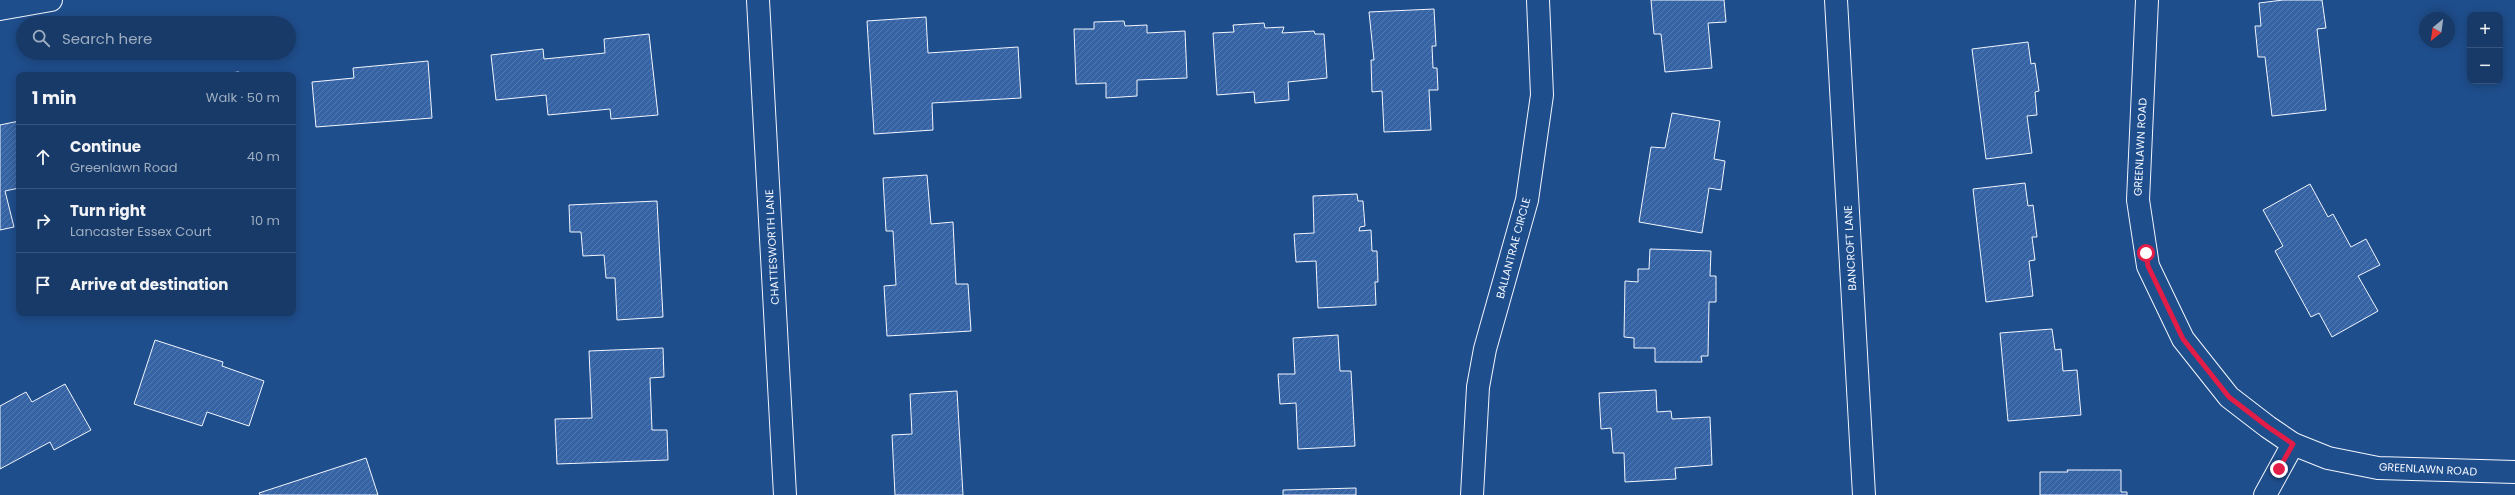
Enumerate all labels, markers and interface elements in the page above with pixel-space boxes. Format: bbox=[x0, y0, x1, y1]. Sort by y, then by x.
north arrow bbox=[2419, 12, 2455, 48]
map controls bbox=[2467, 12, 2503, 84]
button: + bbox=[2467, 12, 2503, 48]
search box bbox=[16, 16, 296, 60]
icon: search bbox=[30, 27, 52, 49]
text: Search here bbox=[62, 28, 152, 49]
button: − bbox=[2467, 48, 2503, 84]
text: 1 min bbox=[32, 86, 76, 110]
text: Walk · 50 m bbox=[206, 88, 280, 107]
street label: GREENLAWN ROAD bbox=[2129, 97, 2151, 197]
text: Continue bbox=[70, 136, 141, 157]
icon: ahead bbox=[32, 146, 54, 168]
text: 40 m bbox=[247, 147, 280, 166]
text: Greenlawn Road bbox=[70, 158, 178, 177]
street label: CHATTESWORTH LANE bbox=[761, 189, 783, 305]
street label: BALLANTRAE CIRCLE bbox=[1492, 196, 1534, 300]
text: Turn right bbox=[70, 200, 146, 221]
street label: BANCROFT LANE bbox=[1840, 205, 1860, 291]
icon: right bbox=[32, 210, 54, 232]
text: 10 m bbox=[251, 211, 280, 230]
text: Lancaster Essex Court bbox=[70, 222, 212, 241]
route start bbox=[2137, 244, 2155, 262]
icon: arrive bbox=[32, 274, 54, 296]
text: Arrive at destination bbox=[70, 274, 228, 295]
street label: GREENLAWN ROAD bbox=[2378, 458, 2478, 480]
route end bbox=[2270, 460, 2288, 478]

